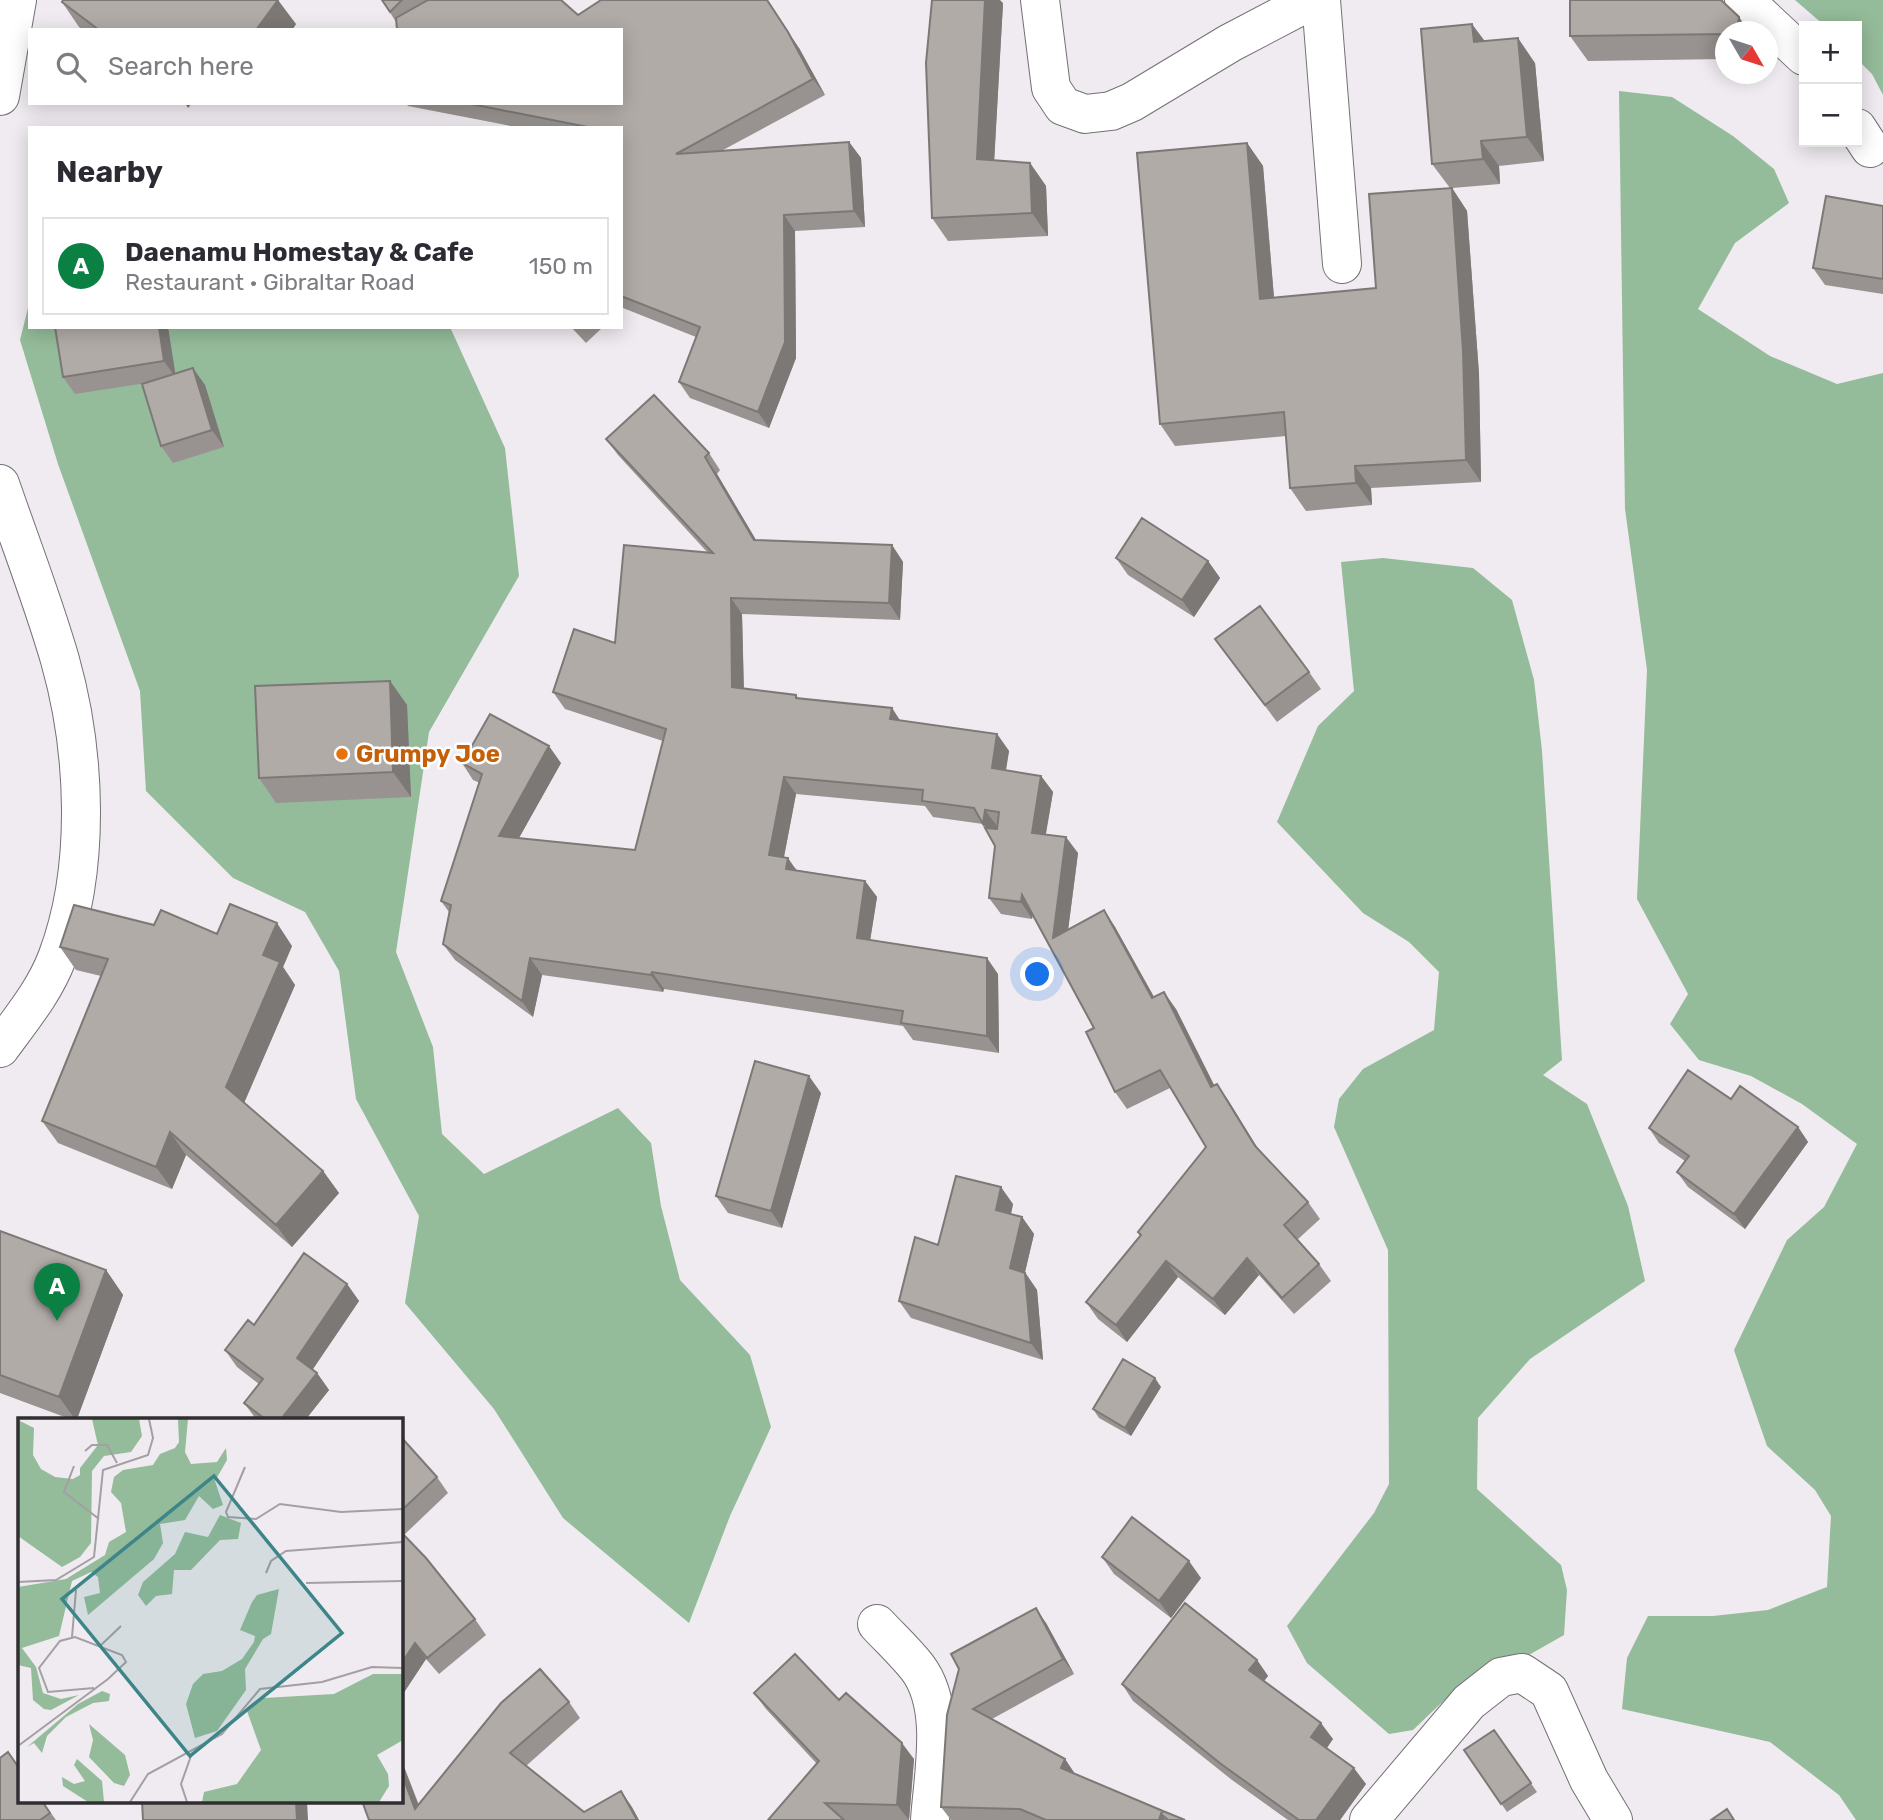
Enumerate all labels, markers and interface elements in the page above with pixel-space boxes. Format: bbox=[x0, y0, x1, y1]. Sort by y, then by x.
north arrow bbox=[1715, 21, 1778, 84]
map controls bbox=[1799, 21, 1862, 147]
button: + bbox=[1799, 21, 1862, 84]
search box bbox=[28, 28, 623, 105]
icon: search bbox=[52, 48, 90, 86]
text: Search here bbox=[108, 51, 254, 82]
button: − bbox=[1799, 84, 1862, 147]
text: Nearby bbox=[56, 154, 163, 190]
text: Daenamu Homestay & Cafe bbox=[125, 237, 474, 268]
text: A bbox=[73, 252, 89, 280]
text: 150 m bbox=[529, 252, 593, 280]
text: Restaurant · Gibraltar Road bbox=[125, 268, 415, 296]
place label: Grumpy Joe bbox=[356, 740, 500, 768]
marker: Grumpy Joe bbox=[334, 746, 350, 762]
your location bbox=[1020, 957, 1054, 991]
pin: A bbox=[34, 1263, 80, 1321]
inset map bbox=[18, 1418, 402, 1802]

